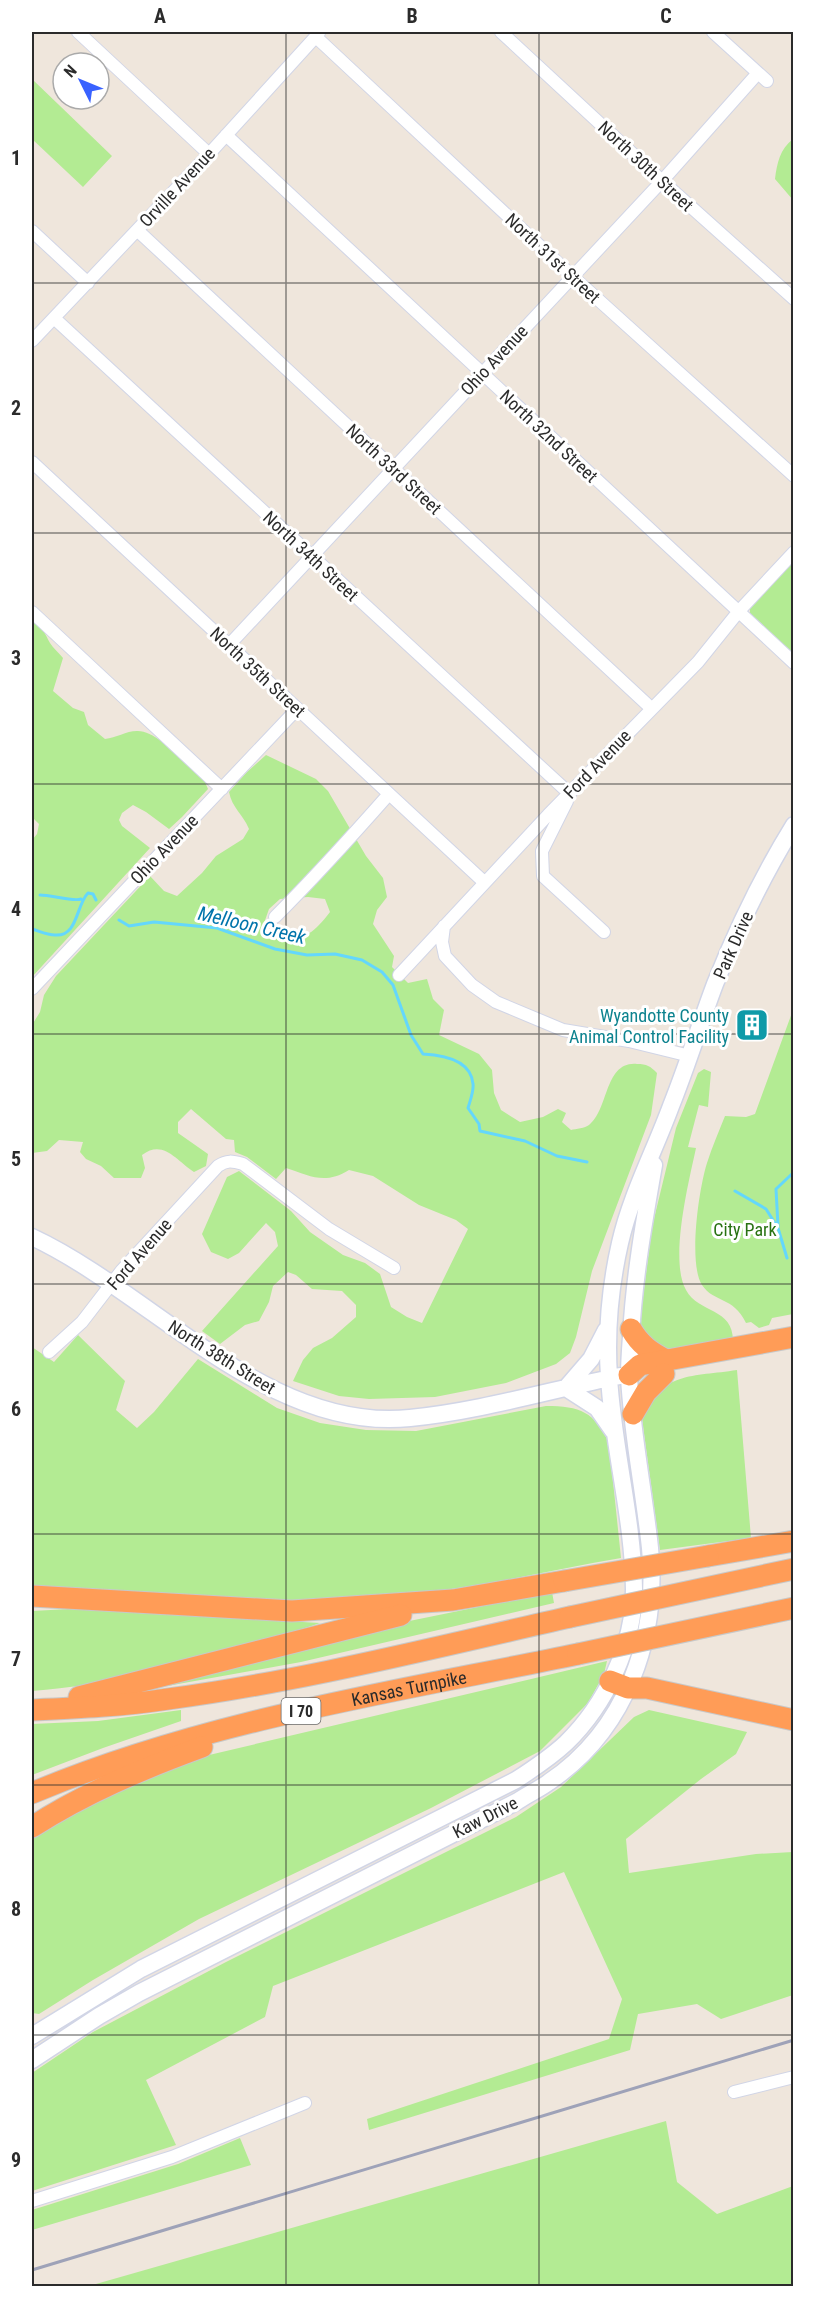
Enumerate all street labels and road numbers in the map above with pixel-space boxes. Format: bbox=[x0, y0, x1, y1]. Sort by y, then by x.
street label: North 30th Street bbox=[594, 117, 698, 215]
street label: Orville Avenue bbox=[135, 143, 219, 231]
street label: North 31st Street bbox=[501, 209, 605, 307]
street label: Ohio Avenue bbox=[456, 320, 532, 400]
street label: North 32nd Street bbox=[496, 385, 602, 487]
street label: North 33rd Street bbox=[342, 420, 446, 518]
street label: North 34th Street bbox=[259, 507, 363, 605]
street label: North 35th Street bbox=[206, 623, 310, 721]
street label: Ford Avenue bbox=[559, 725, 635, 803]
street label: Ohio Avenue bbox=[126, 810, 202, 888]
street label: Park Drive bbox=[709, 908, 757, 982]
street label: Ford Avenue bbox=[102, 1214, 176, 1294]
street label: North 38th Street bbox=[165, 1316, 279, 1398]
street label: Kansas Turnpike bbox=[349, 1666, 468, 1710]
road number: I 70 bbox=[282, 1698, 320, 1724]
street label: Kaw Drive bbox=[449, 1792, 521, 1842]

